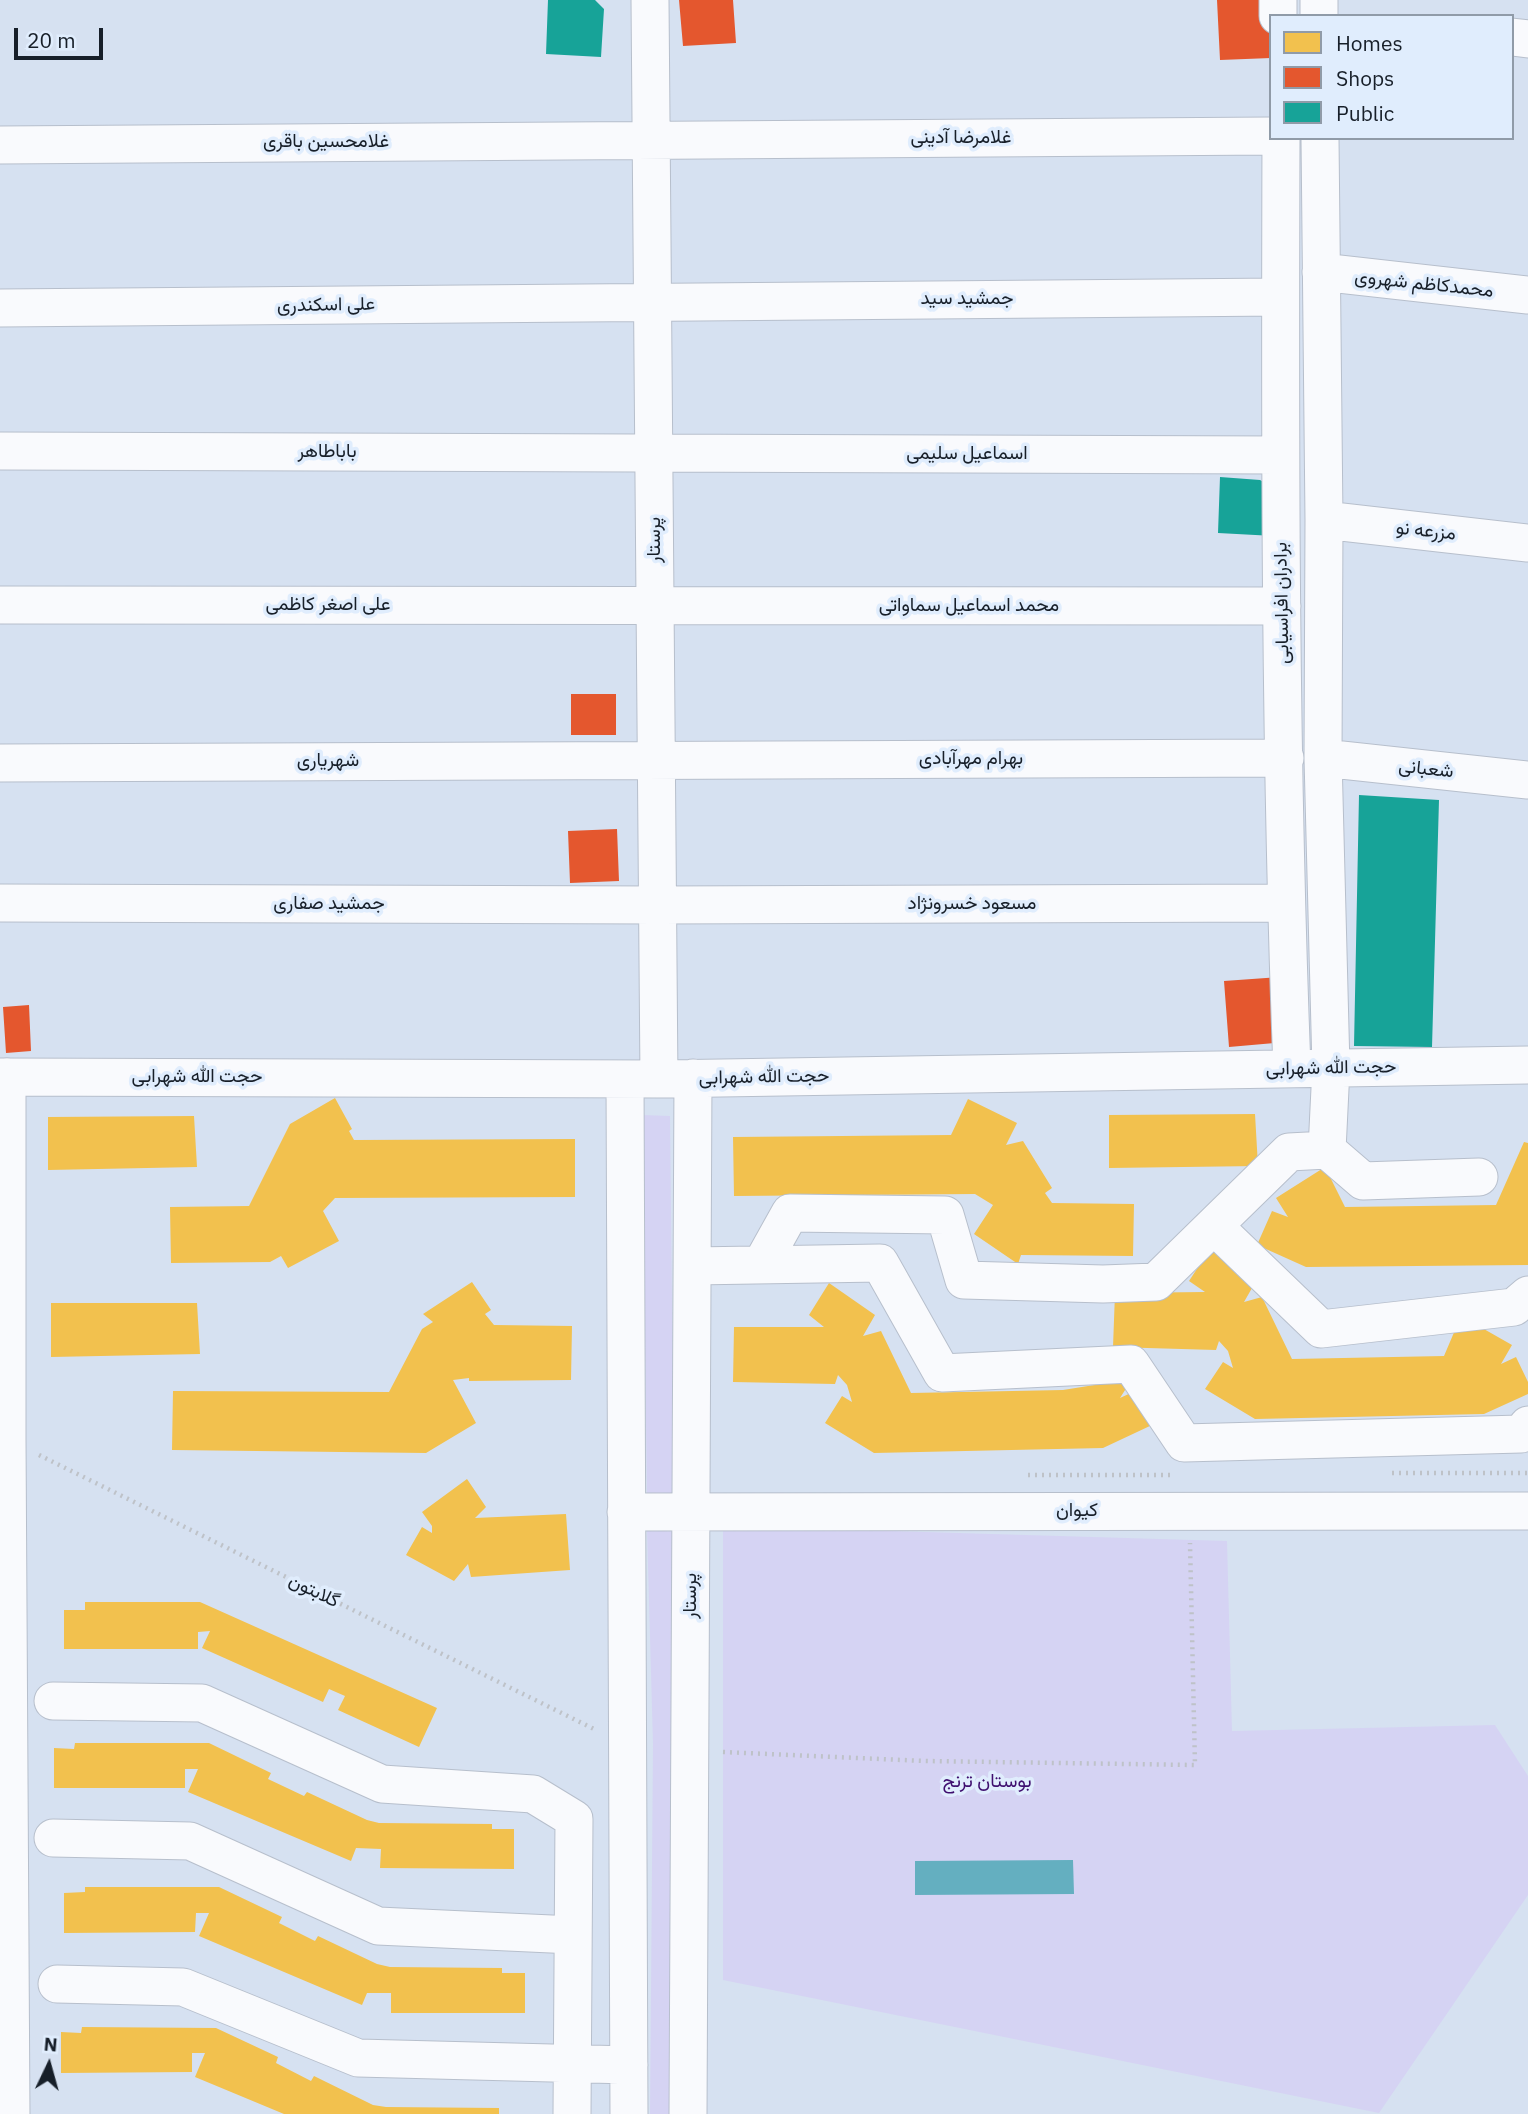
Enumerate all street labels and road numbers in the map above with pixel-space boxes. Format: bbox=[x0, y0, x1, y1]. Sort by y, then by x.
street label: غلامرضا آدینی bbox=[911, 127, 1011, 149]
street label: غلامحسین باقری bbox=[263, 131, 389, 153]
street label: محمدکاظم شهروی bbox=[1353, 265, 1495, 303]
street label: جمشید سید bbox=[920, 288, 1014, 310]
street label: علی اسکندری bbox=[277, 293, 375, 317]
street label: باباطاهر bbox=[297, 441, 357, 463]
street label: اسماعیل سلیمی bbox=[906, 443, 1028, 465]
street label: پرستار bbox=[644, 517, 666, 563]
street label: مزرعه نو bbox=[1395, 517, 1457, 545]
street label: برادران افراسیابی bbox=[1270, 542, 1294, 664]
street label: علی اصغر کاظمی bbox=[265, 594, 391, 616]
street label: محمد اسماعیل سماواتی bbox=[879, 595, 1059, 617]
street label: بهرام مهرآبادی bbox=[919, 748, 1023, 770]
street label: شهریاری bbox=[297, 750, 359, 772]
street label: شعبانی bbox=[1397, 755, 1455, 783]
street label: جمشید صفاری bbox=[273, 893, 385, 915]
street label: مسعود خسرونژاد bbox=[908, 893, 1036, 915]
street label: حجت الله شهرابی bbox=[1265, 1055, 1397, 1081]
street label: حجت الله شهرابی bbox=[698, 1064, 830, 1090]
street label: حجت الله شهرابی bbox=[132, 1066, 262, 1088]
street label: کیوان bbox=[1056, 1500, 1098, 1522]
street label: گلابتون bbox=[285, 1569, 343, 1613]
street label: پرستار bbox=[680, 1573, 702, 1619]

